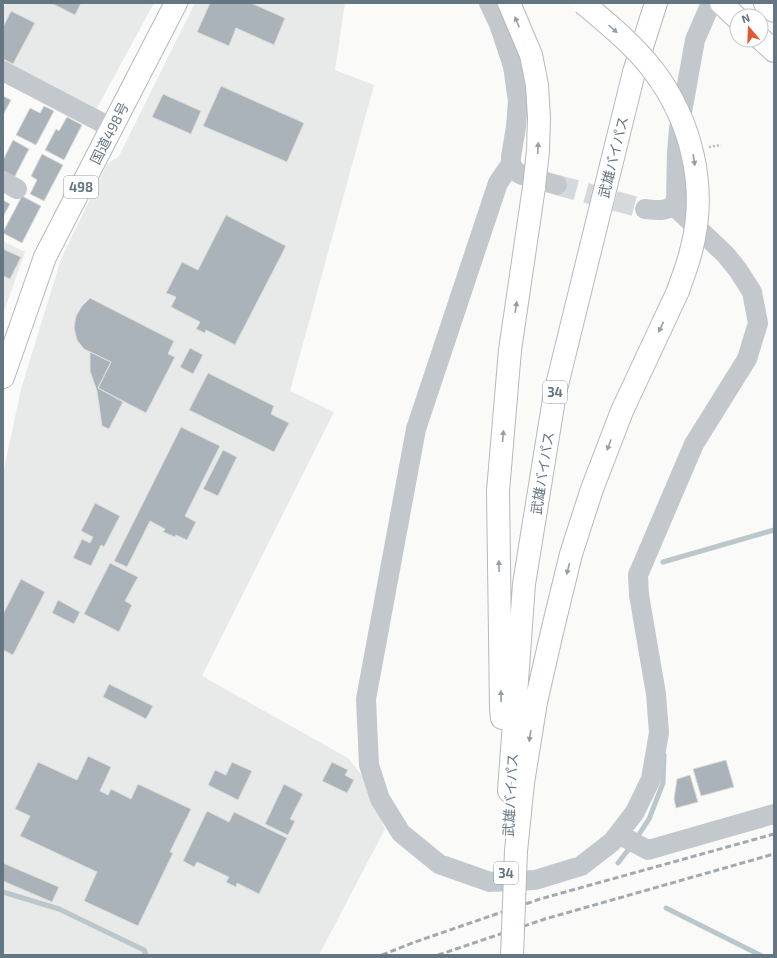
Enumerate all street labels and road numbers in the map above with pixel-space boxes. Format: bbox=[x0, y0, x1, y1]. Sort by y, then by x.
street label: 国道498号 bbox=[86, 99, 132, 167]
street label: 武雄バイパス bbox=[595, 114, 631, 200]
road number: 498 bbox=[64, 176, 98, 198]
road number: 34 bbox=[543, 381, 567, 403]
street label: 武雄バイパス bbox=[527, 430, 557, 516]
street label: 武雄バイパス bbox=[499, 753, 521, 837]
road number: 34 bbox=[494, 862, 518, 884]

